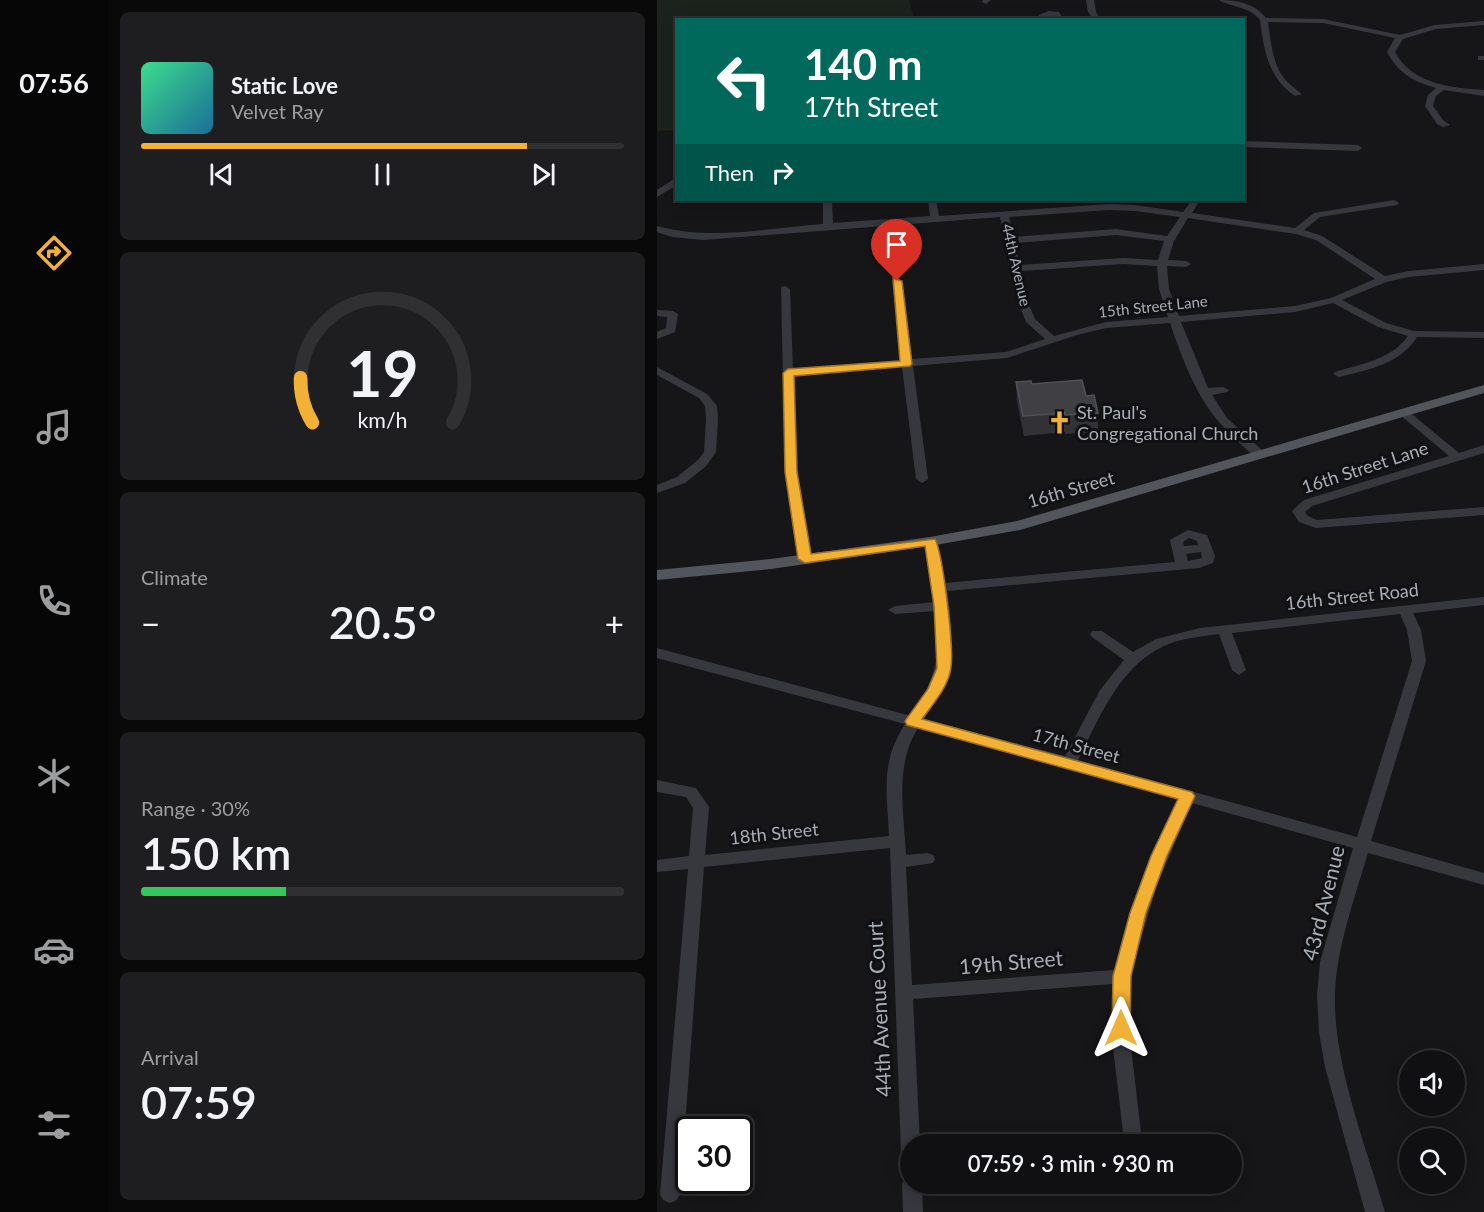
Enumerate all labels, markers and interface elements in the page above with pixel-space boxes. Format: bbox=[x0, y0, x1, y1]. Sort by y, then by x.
text: 140 m bbox=[804, 39, 922, 89]
icon: left bbox=[705, 42, 783, 120]
text: 07:56 bbox=[19, 66, 89, 99]
text: Static Love bbox=[231, 72, 338, 99]
text: 17th Street bbox=[804, 90, 938, 123]
text: Velvet Ray bbox=[231, 99, 324, 123]
icon: right bbox=[766, 156, 799, 189]
icon: previous bbox=[205, 158, 238, 191]
icon: pause bbox=[366, 158, 399, 191]
icon: next bbox=[527, 158, 560, 191]
text: Then bbox=[705, 159, 754, 186]
pin bbox=[871, 219, 922, 281]
street label: 44th Avenue bbox=[999, 222, 1035, 308]
icon: arrive bbox=[880, 228, 913, 261]
icon: directions bbox=[33, 232, 75, 274]
street label: 15th Street Lane bbox=[1097, 291, 1208, 321]
text: 19 bbox=[346, 335, 419, 410]
place label: St. Paul's Congregational Church bbox=[1077, 401, 1258, 444]
icon: music bbox=[33, 406, 75, 448]
text: km/h bbox=[357, 407, 408, 433]
church icon: St. Paul's Congregational Church bbox=[1046, 410, 1072, 436]
street label: 16th Street Lane bbox=[1299, 436, 1431, 498]
street label: 16th Street bbox=[1025, 466, 1117, 512]
text: Climate bbox=[141, 565, 208, 589]
street label: 16th Street Road bbox=[1284, 578, 1420, 614]
icon: phone bbox=[33, 580, 75, 622]
text: 20.5° bbox=[329, 595, 436, 649]
text: − bbox=[141, 603, 160, 643]
text: + bbox=[605, 603, 624, 643]
street label: 17th Street bbox=[1030, 723, 1123, 767]
icon: climate bbox=[33, 755, 75, 797]
text: Range · 30% bbox=[141, 796, 250, 820]
street label: 18th Street bbox=[728, 817, 820, 849]
text: 150 km bbox=[141, 826, 291, 880]
street label: 43rd Avenue bbox=[1296, 843, 1349, 963]
street label: 44th Avenue Court bbox=[861, 920, 896, 1098]
icon: car bbox=[33, 929, 75, 971]
street label: 19th Street bbox=[958, 944, 1064, 979]
position arrow bbox=[1089, 996, 1153, 1060]
text: Arrival bbox=[141, 1045, 199, 1069]
map controls bbox=[1399, 1050, 1465, 1194]
button: sound bbox=[1399, 1050, 1465, 1116]
text: 07:59 bbox=[141, 1075, 257, 1129]
icon: filters bbox=[33, 1104, 75, 1146]
speed limit sign: 30 bbox=[675, 1116, 753, 1194]
button: search bbox=[1399, 1128, 1465, 1194]
text: 07:59 · 3 min · 930 m bbox=[968, 1150, 1174, 1177]

